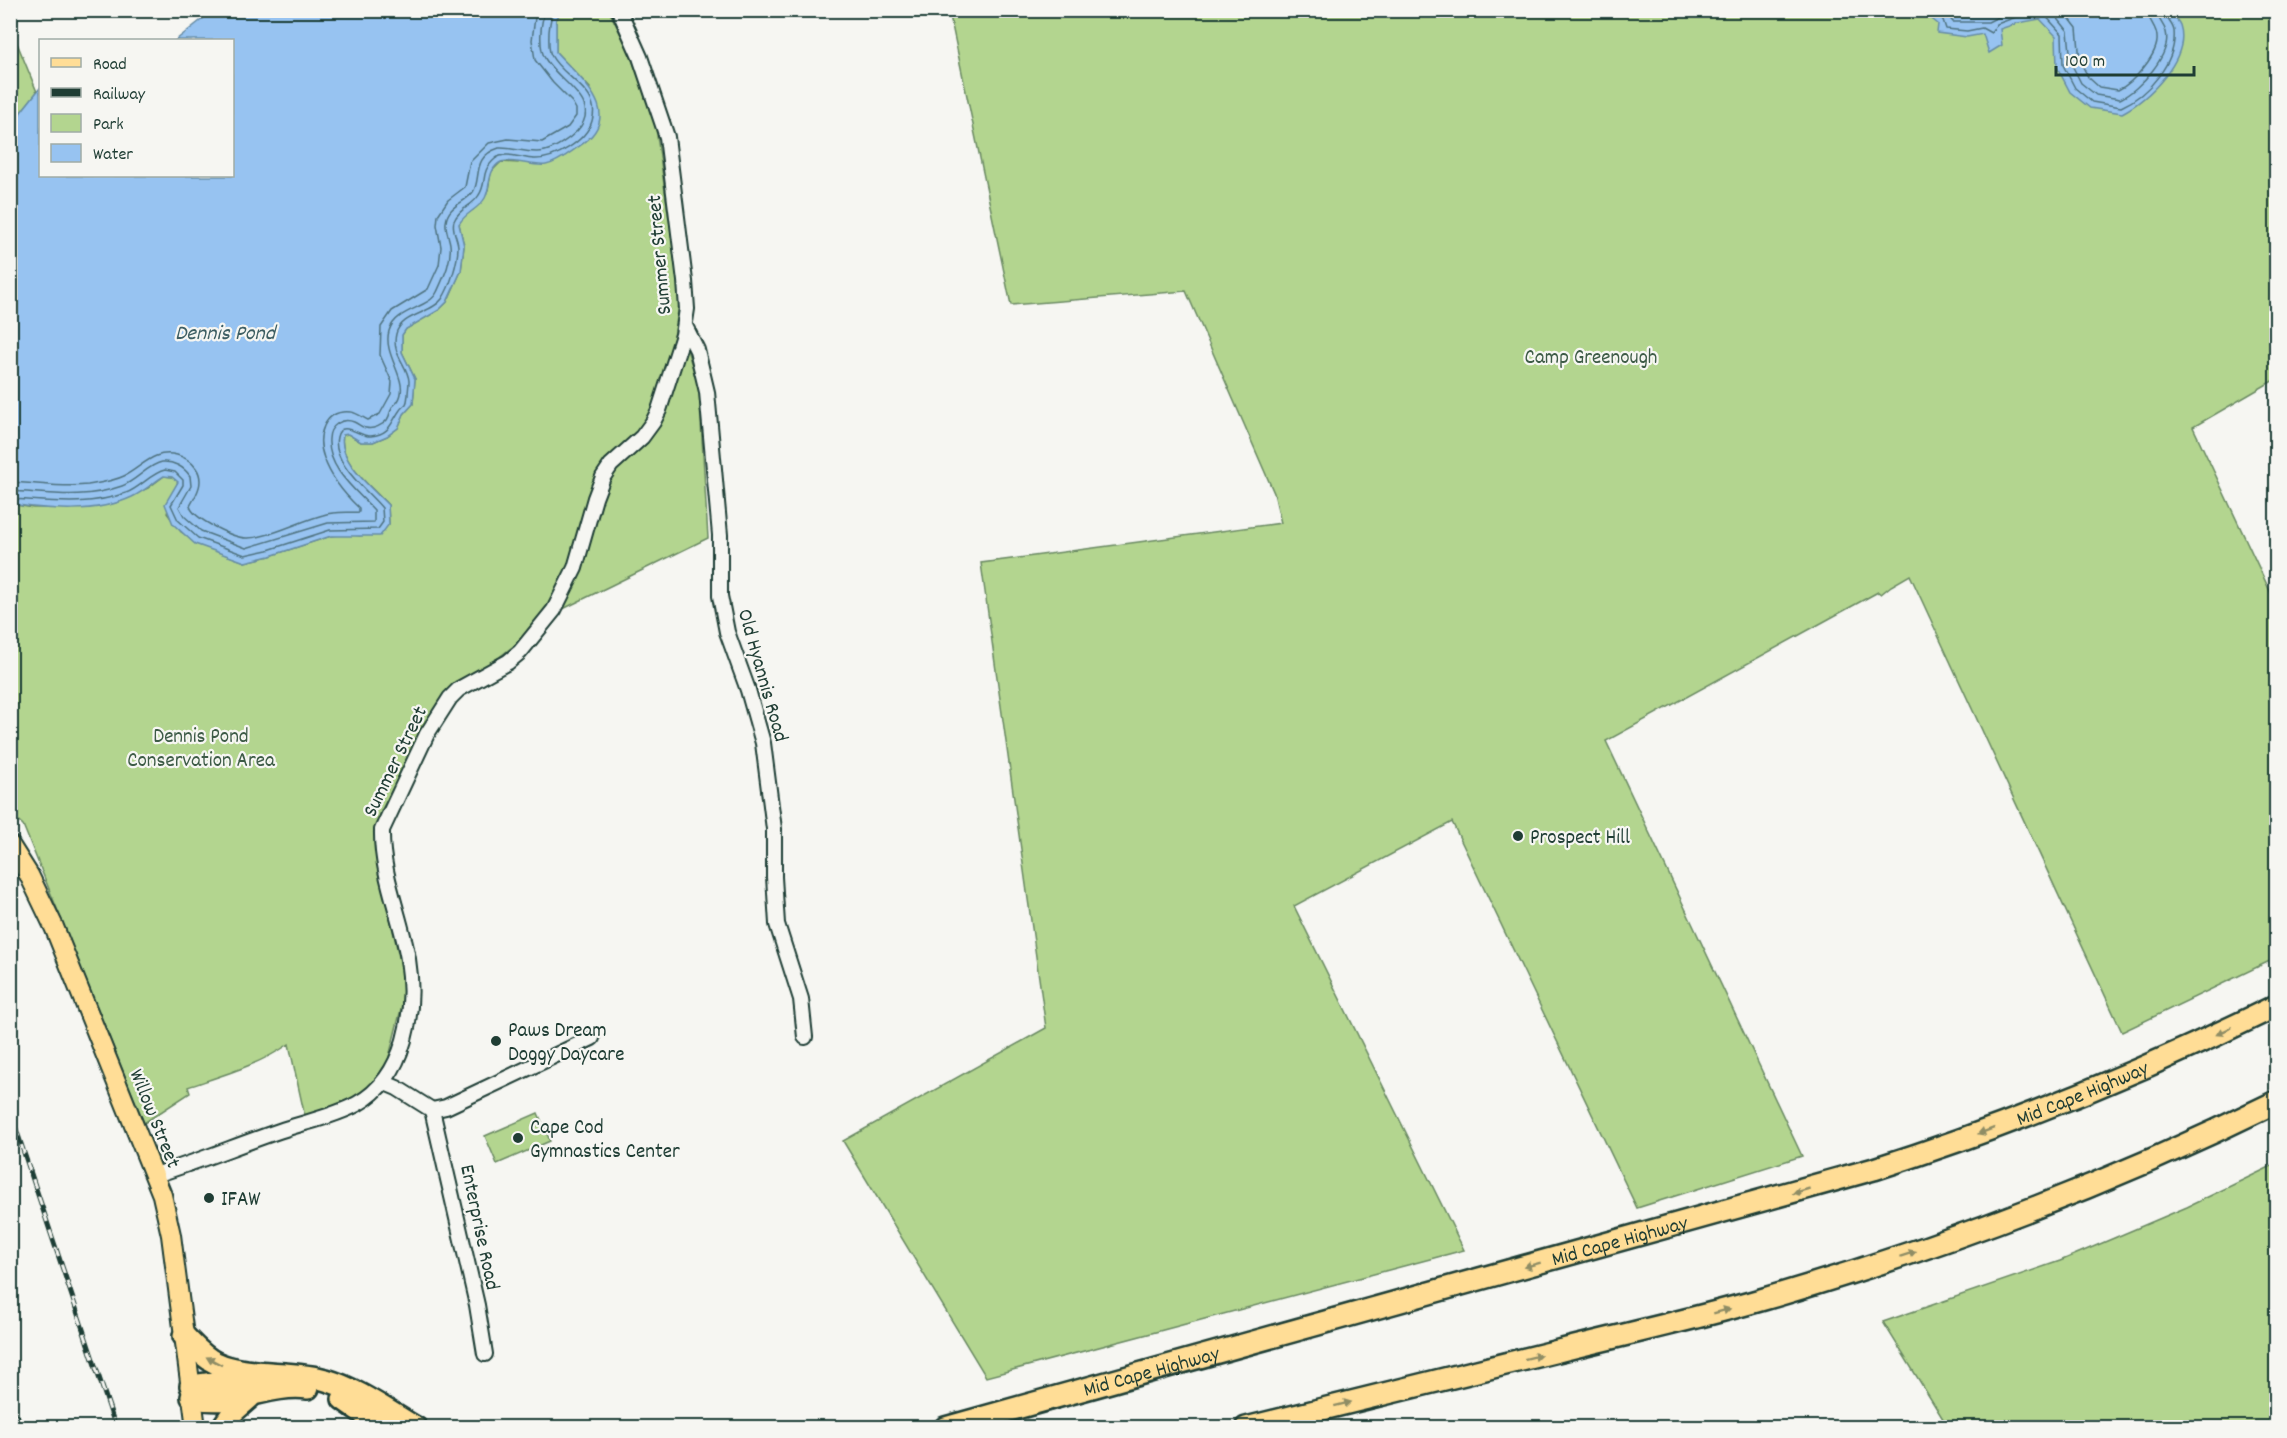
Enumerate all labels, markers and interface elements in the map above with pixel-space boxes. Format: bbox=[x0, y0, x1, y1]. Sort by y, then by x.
legend bbox=[39, 39, 234, 177]
scale bar bbox=[2056, 39, 2194, 77]
text: 100 m bbox=[2065, 50, 2105, 75]
text: Road bbox=[93, 53, 127, 78]
text: Railway bbox=[93, 83, 146, 108]
text: Park bbox=[93, 113, 124, 138]
text: Water bbox=[93, 143, 133, 168]
street label: Summer Street bbox=[641, 193, 681, 316]
water label: Dennis Pond bbox=[175, 319, 278, 350]
park label: Camp Greenough bbox=[1525, 344, 1657, 374]
street label: Old Hyannis Road bbox=[728, 606, 794, 746]
street label: Summer Street bbox=[357, 702, 437, 823]
park label: Dennis Pond Conservation Area bbox=[127, 723, 276, 777]
place label: Prospect Hill bbox=[1530, 824, 1630, 854]
marker: Prospect Hill bbox=[1511, 829, 1525, 843]
place label: Paws Dream Doggy Daycare bbox=[508, 1017, 624, 1071]
one-way arrow bbox=[2215, 1026, 2232, 1035]
marker: Paws Dream Doggy Daycare bbox=[489, 1034, 503, 1048]
street label: Mid Cape Highway bbox=[2013, 1055, 2154, 1136]
street label: Willow Street bbox=[120, 1065, 187, 1173]
place label: Cape Cod Gymnastics Center bbox=[530, 1114, 680, 1168]
one-way arrow bbox=[1977, 1127, 1995, 1136]
marker: Cape Cod Gymnastics Center bbox=[511, 1131, 525, 1145]
street label: Enterprise Road bbox=[450, 1162, 506, 1293]
place label: IFAW bbox=[221, 1186, 261, 1216]
one-way arrow bbox=[1791, 1187, 1809, 1196]
marker: IFAW bbox=[202, 1191, 216, 1205]
street label: Mid Cape Highway bbox=[1549, 1210, 1692, 1276]
one-way arrow bbox=[1899, 1248, 1917, 1258]
one-way arrow bbox=[1522, 1260, 1541, 1270]
one-way arrow bbox=[1713, 1305, 1731, 1315]
street label: Mid Cape Highway bbox=[1080, 1340, 1224, 1407]
one-way arrow bbox=[1523, 1352, 1542, 1362]
one-way arrow bbox=[205, 1356, 222, 1366]
one-way arrow bbox=[1334, 1398, 1352, 1408]

